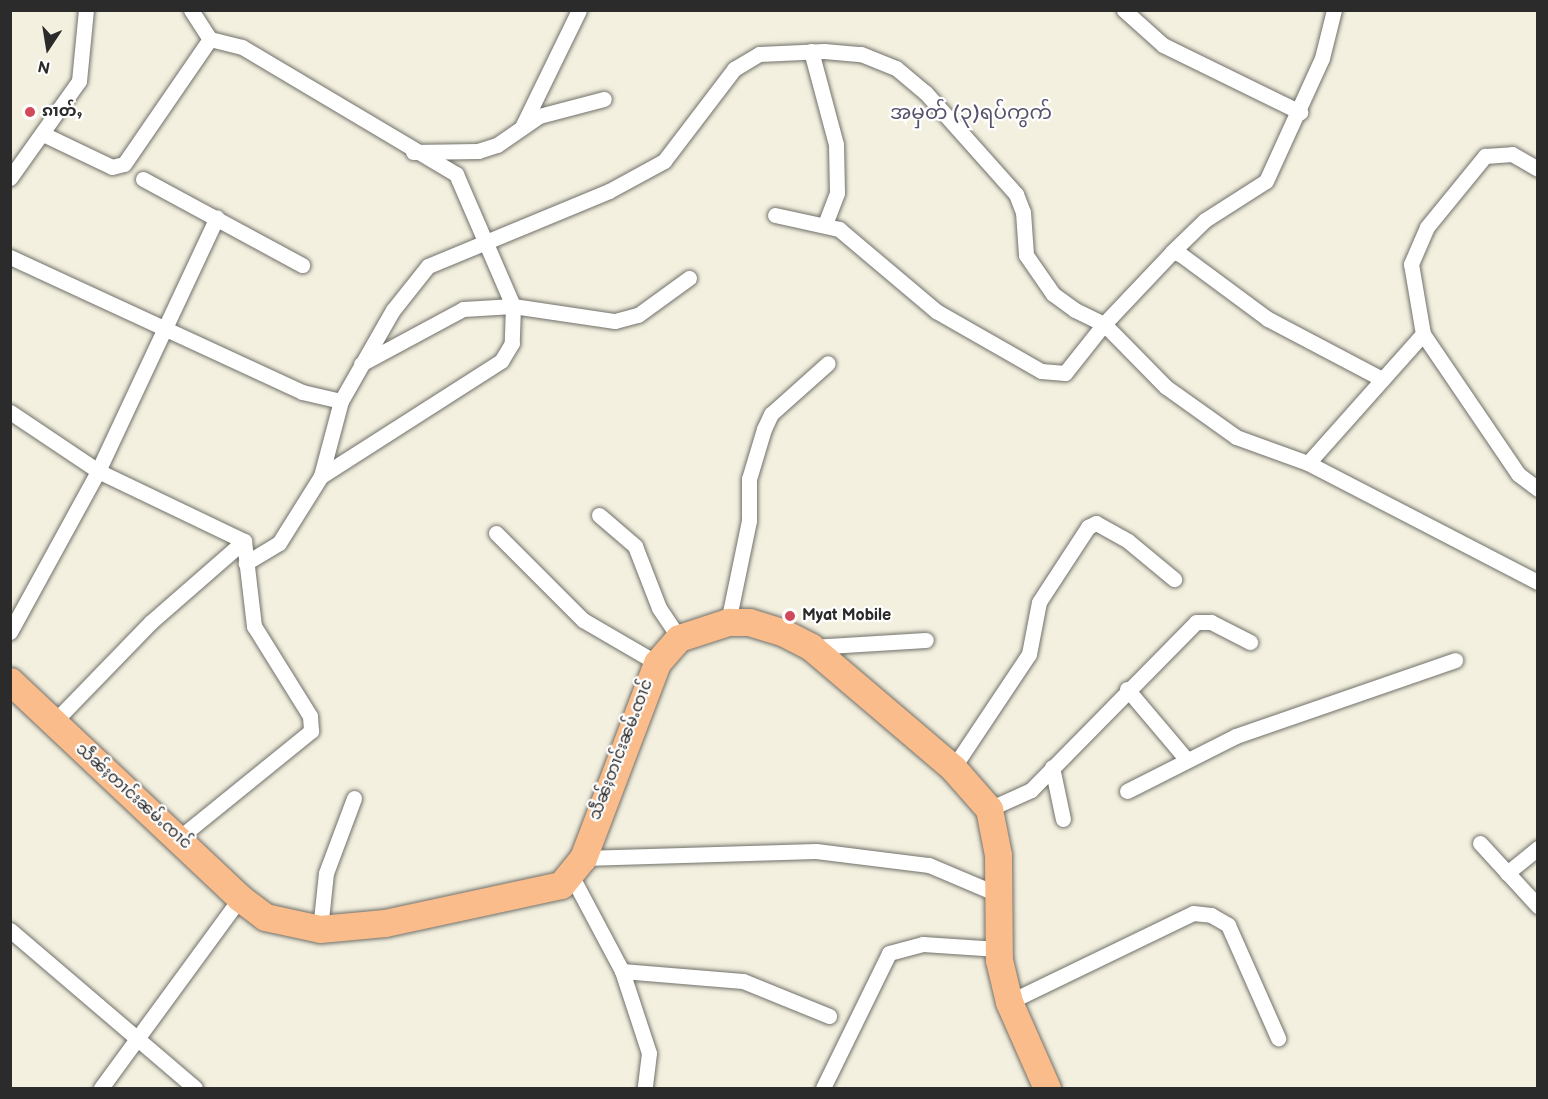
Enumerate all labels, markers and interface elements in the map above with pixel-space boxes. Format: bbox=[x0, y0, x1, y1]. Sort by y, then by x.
north arrow bbox=[18, 18, 78, 78]
text: N bbox=[36, 56, 52, 77]
district label: အမှတ် (၃)ရပ်ကွက် bbox=[890, 101, 1052, 125]
place label: ၵၢတ်ႇ bbox=[42, 102, 83, 122]
marker: ၵၢတ်ႇ bbox=[23, 105, 37, 119]
place label: Myat Mobile bbox=[802, 606, 891, 626]
marker: Myat Mobile bbox=[783, 609, 797, 623]
street label: သဵၼ်ႈတၢင်းၼမ်ႉၸၢင် bbox=[586, 677, 658, 823]
street label: သဵၼ်ႈတၢင်းၼမ်ႉၸၢင် bbox=[71, 740, 195, 854]

